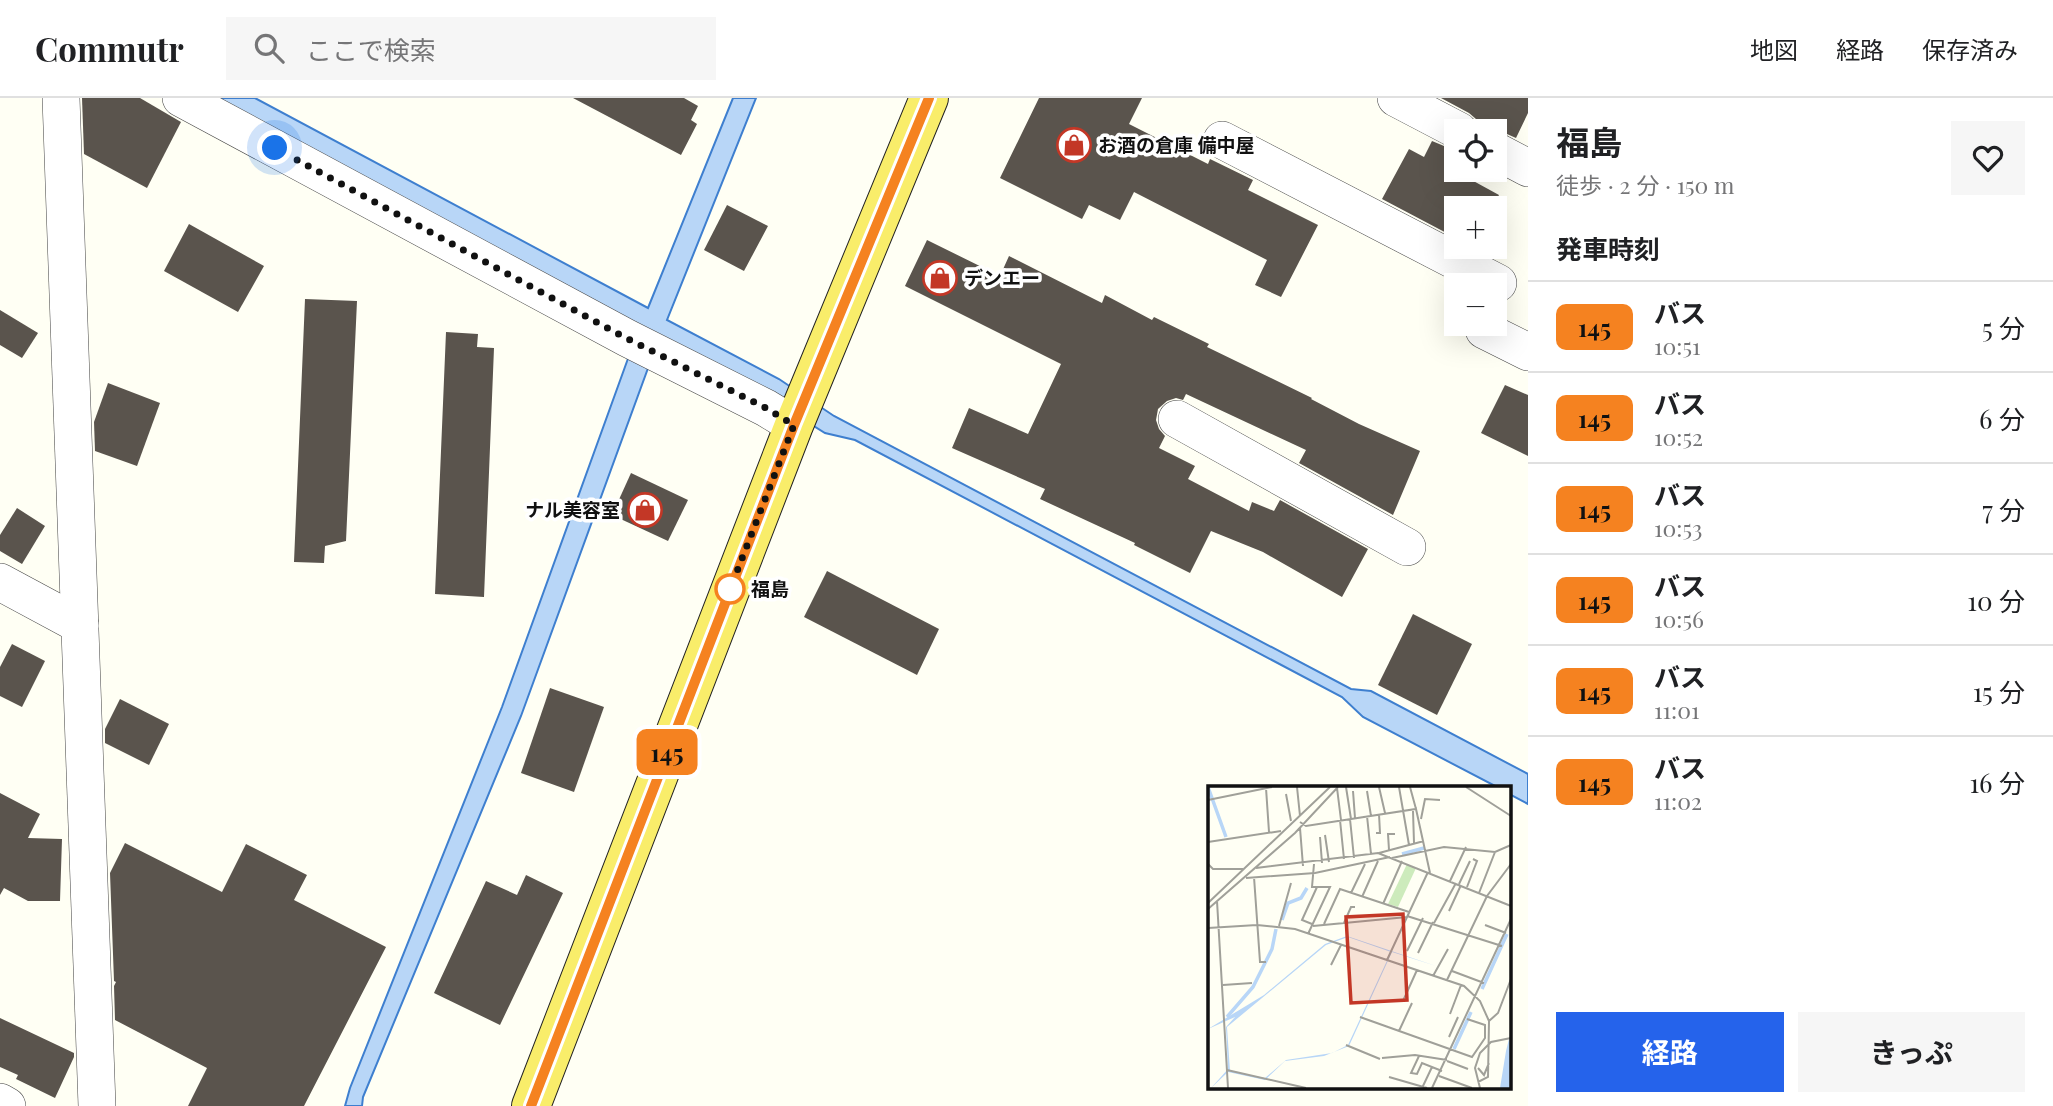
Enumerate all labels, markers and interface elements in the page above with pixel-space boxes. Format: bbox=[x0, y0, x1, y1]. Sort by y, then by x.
search box bbox=[226, 17, 716, 80]
text: Commutr bbox=[35, 26, 184, 70]
icon: search bbox=[250, 29, 288, 67]
text: ここで検索 bbox=[306, 32, 436, 67]
text: 地図 bbox=[1750, 33, 1798, 65]
text: 経路 bbox=[1836, 33, 1884, 65]
text: 保存済み bbox=[1922, 33, 2018, 65]
map controls bbox=[1444, 119, 1507, 336]
button: locate bbox=[1444, 119, 1507, 182]
text: 福島 bbox=[1556, 119, 1622, 163]
button: heart bbox=[1951, 121, 2025, 195]
shop icon: お酒の倉庫 備中屋 bbox=[1055, 126, 1093, 164]
your location bbox=[257, 130, 292, 165]
place label: お酒の倉庫 備中屋 bbox=[1098, 131, 1254, 157]
text: 徒歩 · 2 分 · 150 m bbox=[1556, 169, 1735, 200]
button: + bbox=[1444, 196, 1507, 259]
text: 発車時刻 bbox=[1556, 231, 1660, 266]
shop icon: デンエー bbox=[921, 259, 959, 297]
place label: デンエー bbox=[964, 264, 1040, 290]
button: − bbox=[1444, 273, 1507, 336]
text: バス bbox=[1654, 295, 1706, 330]
text: 5 分 bbox=[1982, 310, 2025, 345]
text: 145 bbox=[1578, 311, 1611, 343]
text: 10:51 bbox=[1654, 330, 1700, 361]
text: バス bbox=[1654, 386, 1706, 421]
text: 6 分 bbox=[1979, 401, 2025, 436]
text: 145 bbox=[1578, 402, 1611, 434]
text: 10:52 bbox=[1654, 421, 1703, 452]
text: バス bbox=[1654, 477, 1706, 512]
shop icon: ナル美容室 bbox=[626, 491, 664, 529]
text: 7 分 bbox=[1982, 492, 2025, 527]
text: 145 bbox=[1578, 493, 1611, 525]
place label: ナル美容室 bbox=[525, 496, 620, 522]
text: 10:53 bbox=[1654, 512, 1702, 543]
text: バス bbox=[1654, 568, 1706, 603]
marker: 福島 bbox=[715, 574, 745, 604]
place label: 福島 bbox=[751, 575, 789, 601]
text: 10 分 bbox=[1967, 583, 2025, 618]
text: 145 bbox=[1578, 584, 1611, 616]
text: 10:56 bbox=[1654, 603, 1704, 634]
text: バス bbox=[1654, 659, 1706, 694]
text: 15 分 bbox=[1973, 674, 2025, 709]
text: 145 bbox=[1578, 675, 1611, 707]
text: 11:01 bbox=[1654, 694, 1699, 725]
line badge: 145 bbox=[627, 729, 707, 775]
text: 145 bbox=[651, 736, 683, 768]
text: バス bbox=[1654, 750, 1706, 785]
text: 16 分 bbox=[1969, 765, 2025, 800]
text: 145 bbox=[1578, 766, 1611, 798]
text: 11:02 bbox=[1654, 785, 1702, 816]
inset map bbox=[1208, 786, 1510, 1088]
button: 経路 bbox=[1556, 1012, 1784, 1092]
button: きっぷ bbox=[1798, 1012, 2025, 1092]

